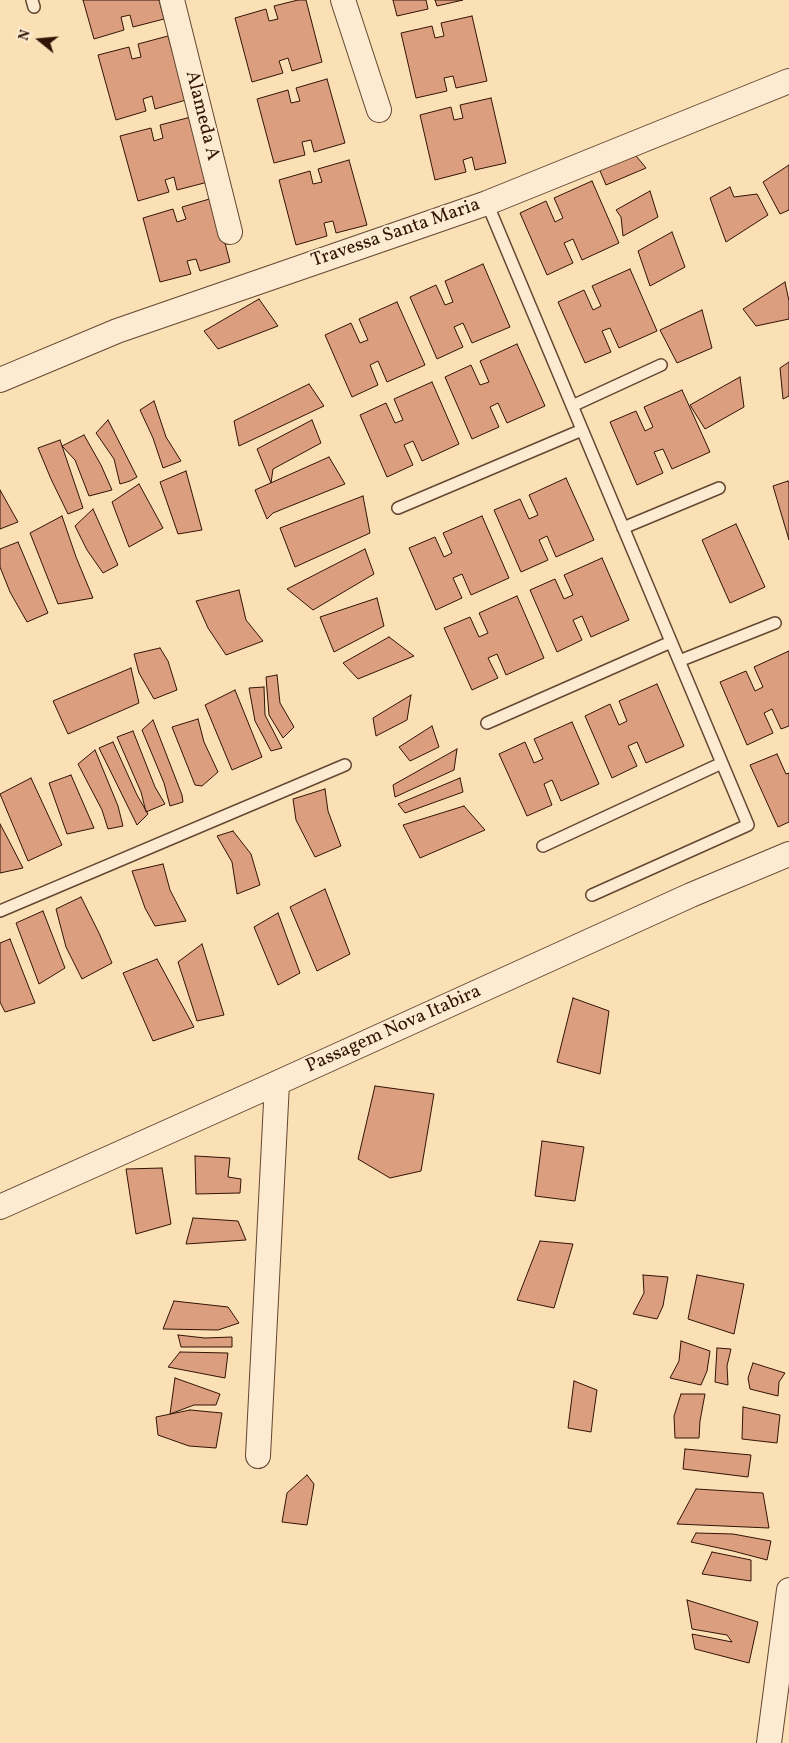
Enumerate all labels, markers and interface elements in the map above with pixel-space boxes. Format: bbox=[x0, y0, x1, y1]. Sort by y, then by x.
north arrow bbox=[15, 15, 65, 65]
text: N bbox=[15, 28, 36, 43]
street label: Alameda A bbox=[179, 69, 223, 163]
street label: Travessa Santa Maria bbox=[309, 194, 483, 274]
street label: Passagem Nova Itabira bbox=[303, 981, 485, 1079]

